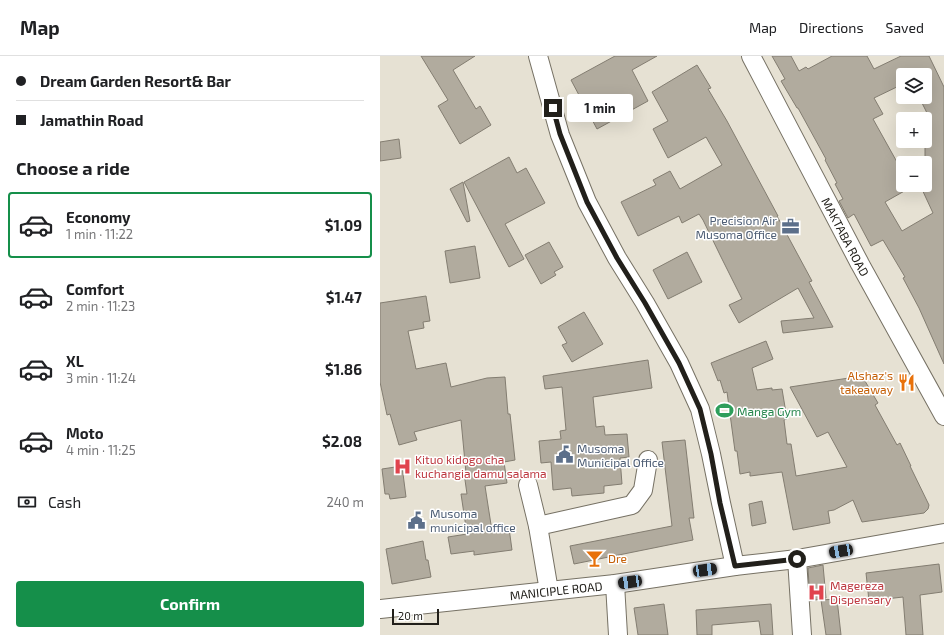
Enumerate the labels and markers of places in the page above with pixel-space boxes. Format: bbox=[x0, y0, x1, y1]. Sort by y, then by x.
place label: Precision Air Musoma Office bbox=[696, 213, 777, 241]
office icon: Precision Air Musoma Office bbox=[780, 217, 800, 237]
place label: Alshaz's takeaway bbox=[840, 368, 894, 396]
restaurant icon: Alshaz's takeaway bbox=[896, 372, 916, 392]
sports icon: Manga Gym bbox=[714, 401, 734, 421]
place label: Manga Gym bbox=[737, 404, 801, 418]
place label: Musoma Municipal Office bbox=[577, 441, 664, 469]
public building icon: Musoma Municipal Office bbox=[554, 445, 574, 465]
place label: Kituo kidogo cha kuchangia damu salama bbox=[415, 452, 547, 480]
hospital icon: Kituo kidogo cha kuchangia damu salama bbox=[392, 456, 412, 476]
place label: Musoma municipal office bbox=[430, 506, 516, 534]
public building icon: Musoma municipal office bbox=[407, 510, 427, 530]
bar icon: Dre bbox=[585, 548, 605, 568]
place label: Dre bbox=[608, 551, 627, 565]
place label: Magereza Dispensary bbox=[830, 578, 892, 606]
hospital icon: Magereza Dispensary bbox=[807, 582, 827, 602]

